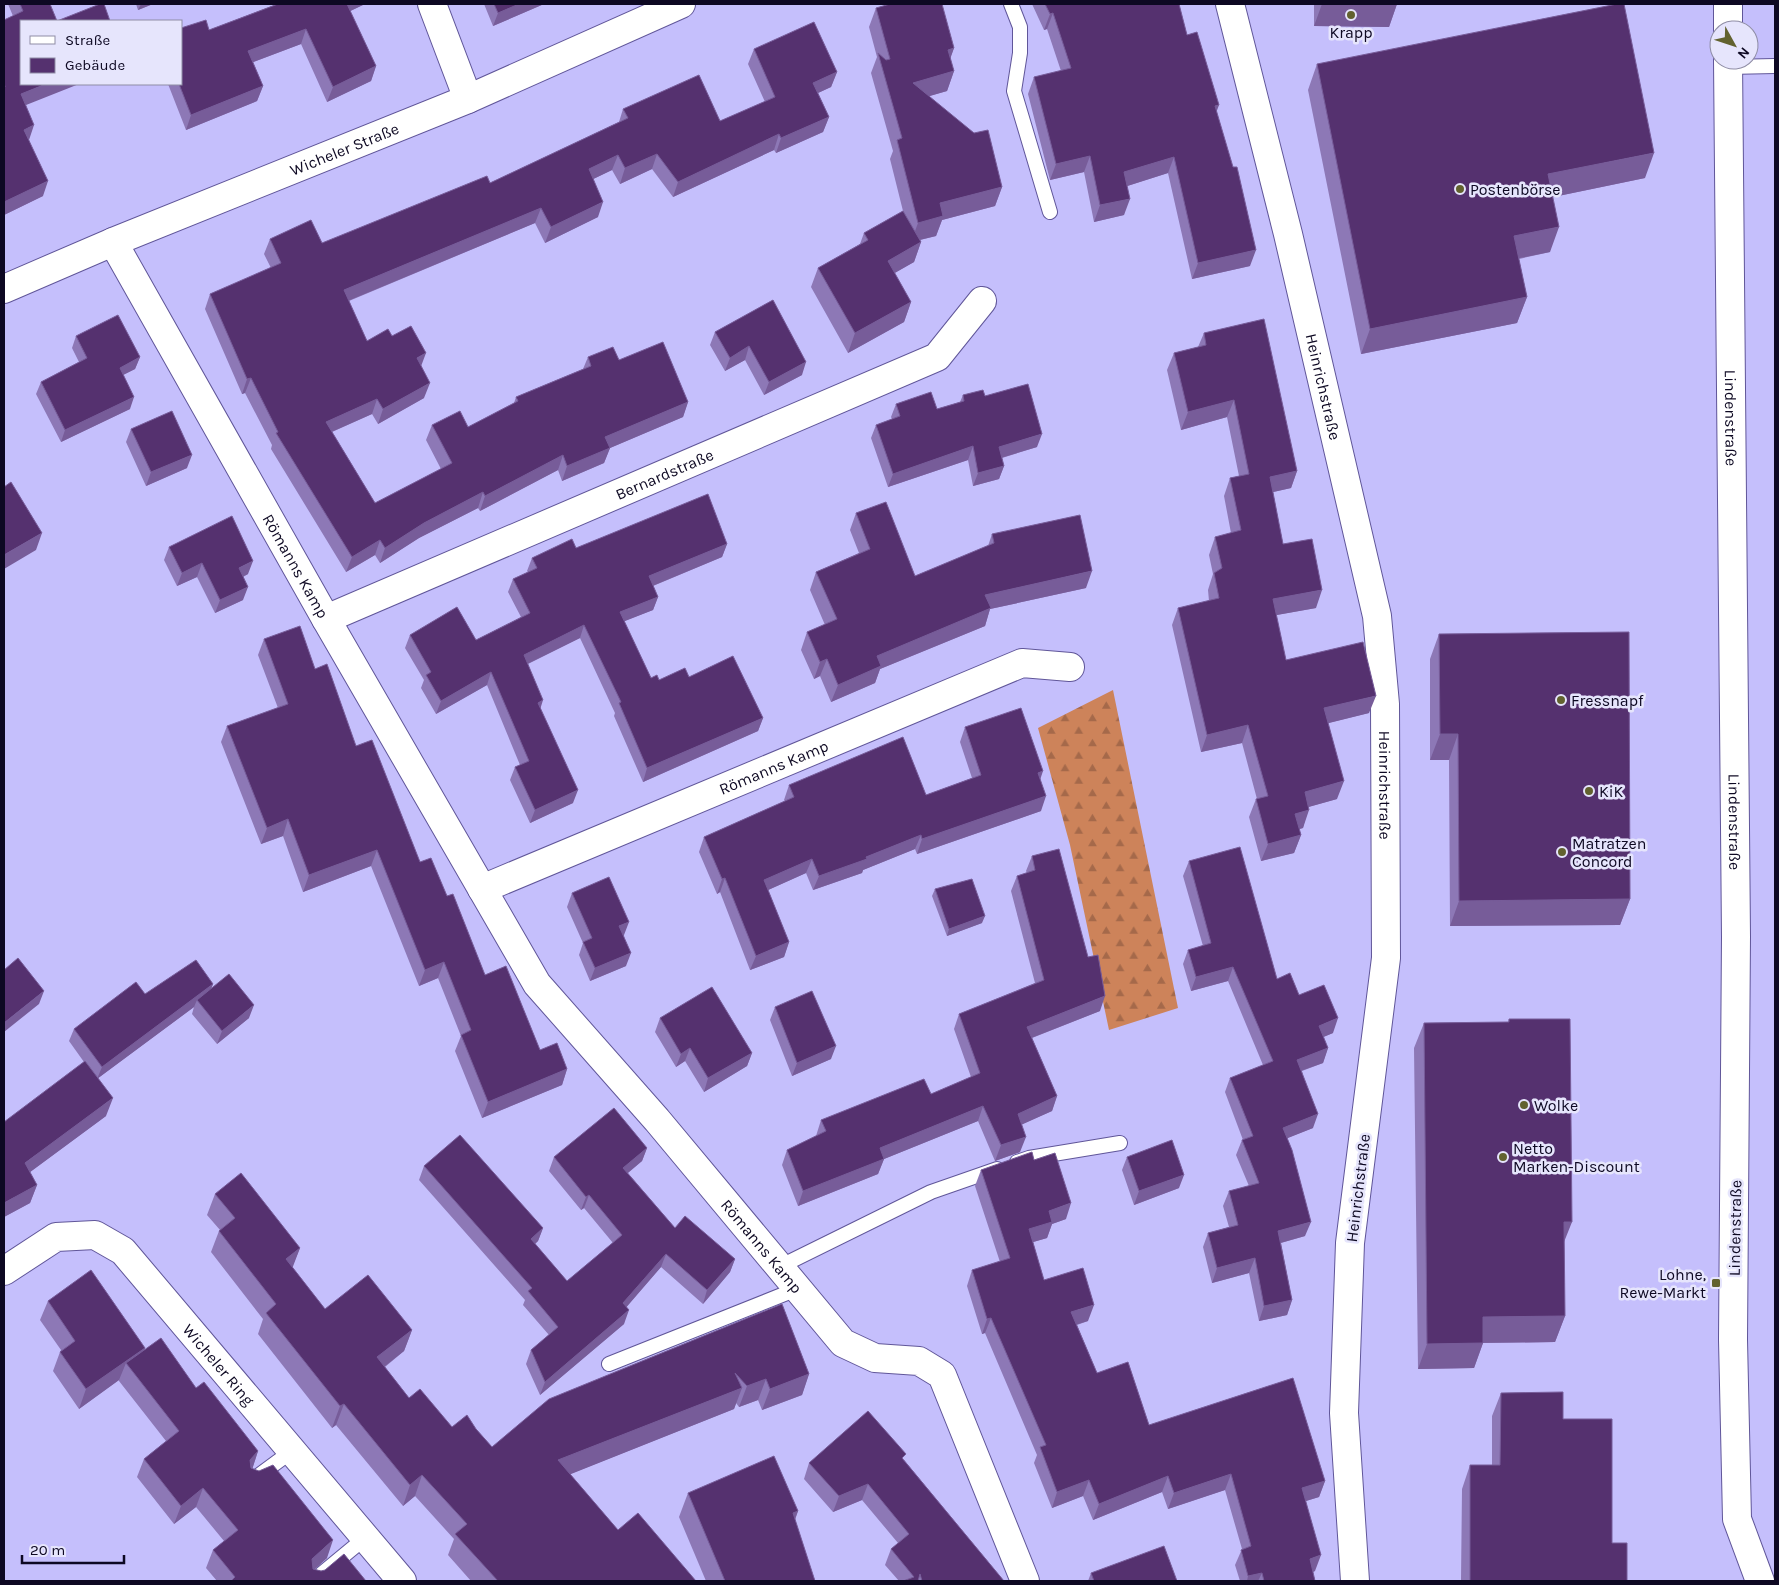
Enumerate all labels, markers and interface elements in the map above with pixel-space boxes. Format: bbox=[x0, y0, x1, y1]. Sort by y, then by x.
marker: Krapp bbox=[1345, 9, 1357, 21]
legend bbox=[20, 20, 182, 85]
north arrow bbox=[1709, 20, 1759, 70]
place label: Krapp bbox=[1329, 23, 1373, 42]
text: Straße bbox=[65, 31, 110, 49]
text: N bbox=[1734, 44, 1753, 62]
text: Gebäude bbox=[65, 56, 125, 74]
street label: Wicheler Straße bbox=[287, 118, 402, 179]
place label: Postenbörse bbox=[1470, 180, 1561, 199]
marker: Postenbörse bbox=[1454, 183, 1466, 195]
street label: Heinrichstraße bbox=[1302, 331, 1345, 442]
street label: Lindenstraße bbox=[1721, 370, 1741, 466]
street label: Bernardstraße bbox=[612, 445, 716, 503]
street label: Römanns Kamp bbox=[259, 510, 333, 621]
place label: Fressnapf bbox=[1571, 691, 1644, 710]
marker: Fressnapf bbox=[1555, 694, 1567, 706]
street label: Heinrichstraße bbox=[1376, 731, 1395, 840]
street label: Römanns Kamp bbox=[716, 736, 831, 798]
street label: Lindenstraße bbox=[1725, 774, 1745, 870]
place label: KiK bbox=[1599, 782, 1623, 801]
marker: KiK bbox=[1583, 785, 1595, 797]
place label: Matratzen Concord bbox=[1572, 834, 1646, 871]
marker: Matratzen Concord bbox=[1556, 846, 1568, 858]
place label: Wolke bbox=[1534, 1096, 1578, 1115]
marker: Wolke bbox=[1518, 1099, 1530, 1111]
street label: Heinrichstraße bbox=[1342, 1133, 1374, 1243]
place label: Netto Marken-Discount bbox=[1513, 1139, 1640, 1176]
marker: Netto Marken-Discount bbox=[1497, 1151, 1509, 1163]
street label: Lindenstraße bbox=[1725, 1180, 1745, 1276]
street label: Römanns Kamp bbox=[717, 1195, 807, 1297]
place label: Lohne, Rewe-Markt bbox=[1619, 1265, 1706, 1302]
marker: Lohne, Rewe-Markt bbox=[1710, 1277, 1722, 1289]
street label: Wicheler Ring bbox=[179, 1320, 259, 1409]
scale bar bbox=[22, 1532, 125, 1564]
text: 20 m bbox=[30, 1541, 65, 1559]

